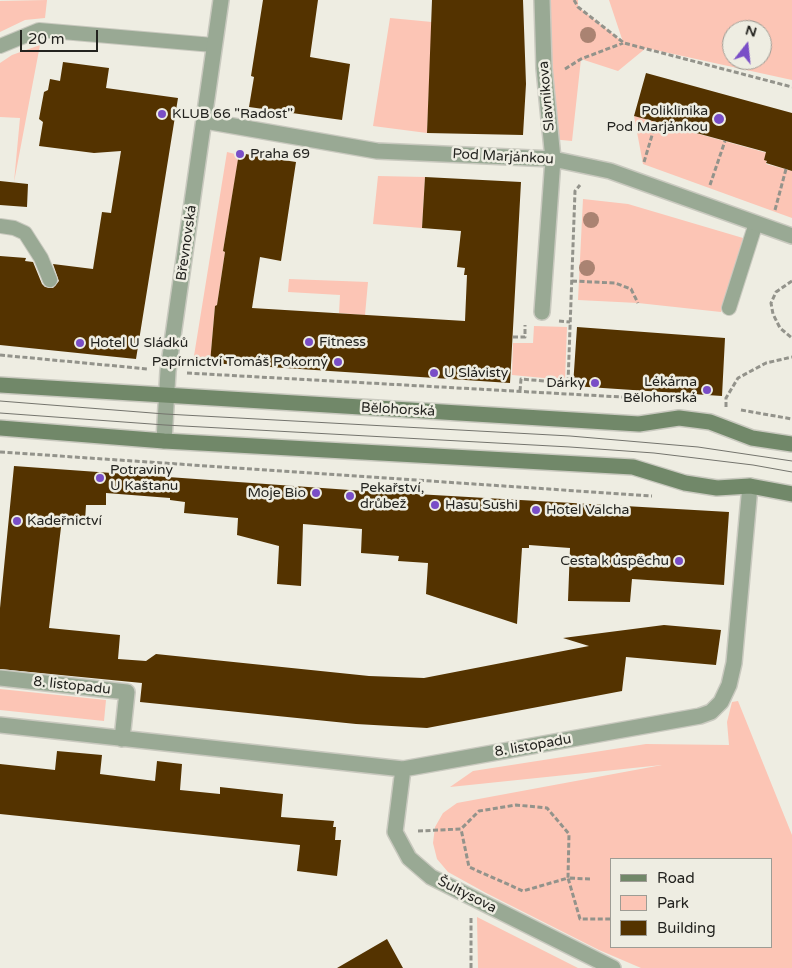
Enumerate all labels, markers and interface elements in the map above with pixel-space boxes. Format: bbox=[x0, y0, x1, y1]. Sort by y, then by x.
scale bar bbox=[22, 20, 100, 52]
north arrow bbox=[722, 20, 772, 70]
text: N bbox=[743, 21, 759, 41]
text: 20 m bbox=[28, 30, 65, 48]
street label: Slavníkova bbox=[536, 60, 558, 132]
place label: Poliklinika Pod Marjánkou bbox=[607, 103, 708, 136]
place label: KLUB 66 "Radost" bbox=[172, 106, 293, 122]
marker: KLUB 66 "Radost" bbox=[156, 108, 168, 120]
marker: Poliklinika Pod Marjánkou bbox=[712, 112, 726, 126]
place label: Praha 69 bbox=[250, 146, 310, 162]
street label: Pod Marjánkou bbox=[452, 146, 554, 168]
marker: Praha 69 bbox=[234, 148, 246, 160]
street label: Břevnovská bbox=[173, 204, 201, 282]
place label: Fitness bbox=[319, 334, 366, 350]
place label: Hotel U Sládků bbox=[90, 335, 188, 351]
marker: Fitness bbox=[303, 336, 315, 348]
marker: Hotel U Sládků bbox=[74, 337, 86, 349]
place label: Papírnictví Tomáš Pokorný bbox=[152, 354, 328, 370]
marker: Papírnictví Tomáš Pokorný bbox=[332, 356, 344, 368]
place label: U Slávisty bbox=[444, 365, 508, 381]
marker: U Slávisty bbox=[428, 367, 440, 379]
place label: Lékárna Bělohorská bbox=[623, 374, 697, 407]
place label: Dárky bbox=[546, 375, 585, 391]
marker: Dárky bbox=[589, 377, 601, 389]
marker: Lékárna Bělohorská bbox=[701, 384, 713, 396]
street label: Bělohorská bbox=[361, 400, 435, 420]
place label: Potraviny U Kaštanu bbox=[110, 462, 178, 494]
marker: Potraviny U Kaštanu bbox=[94, 472, 106, 484]
place label: Pekařství, drůbež bbox=[360, 480, 424, 512]
place label: Moje Bio bbox=[247, 485, 306, 501]
marker: Moje Bio bbox=[310, 487, 322, 499]
marker: Pekařství, drůbež bbox=[344, 490, 356, 502]
place label: Hasu Sushi bbox=[445, 497, 518, 513]
marker: Hasu Sushi bbox=[429, 499, 441, 511]
place label: Hotel Valcha bbox=[546, 502, 629, 518]
marker: Hotel Valcha bbox=[530, 504, 542, 516]
place label: Kadeřnictví bbox=[27, 513, 102, 529]
marker: Kadeřnictví bbox=[11, 515, 23, 527]
place label: Cesta k úspěchu bbox=[560, 553, 669, 569]
marker: Cesta k úspěchu bbox=[673, 555, 685, 567]
street label: 8. listopadu bbox=[33, 674, 111, 698]
street label: 8. listopadu bbox=[493, 731, 573, 761]
legend bbox=[610, 858, 772, 948]
text: Road bbox=[657, 869, 695, 887]
street label: Šultysova bbox=[435, 873, 499, 917]
text: Park bbox=[657, 894, 689, 912]
text: Building bbox=[657, 919, 716, 937]

